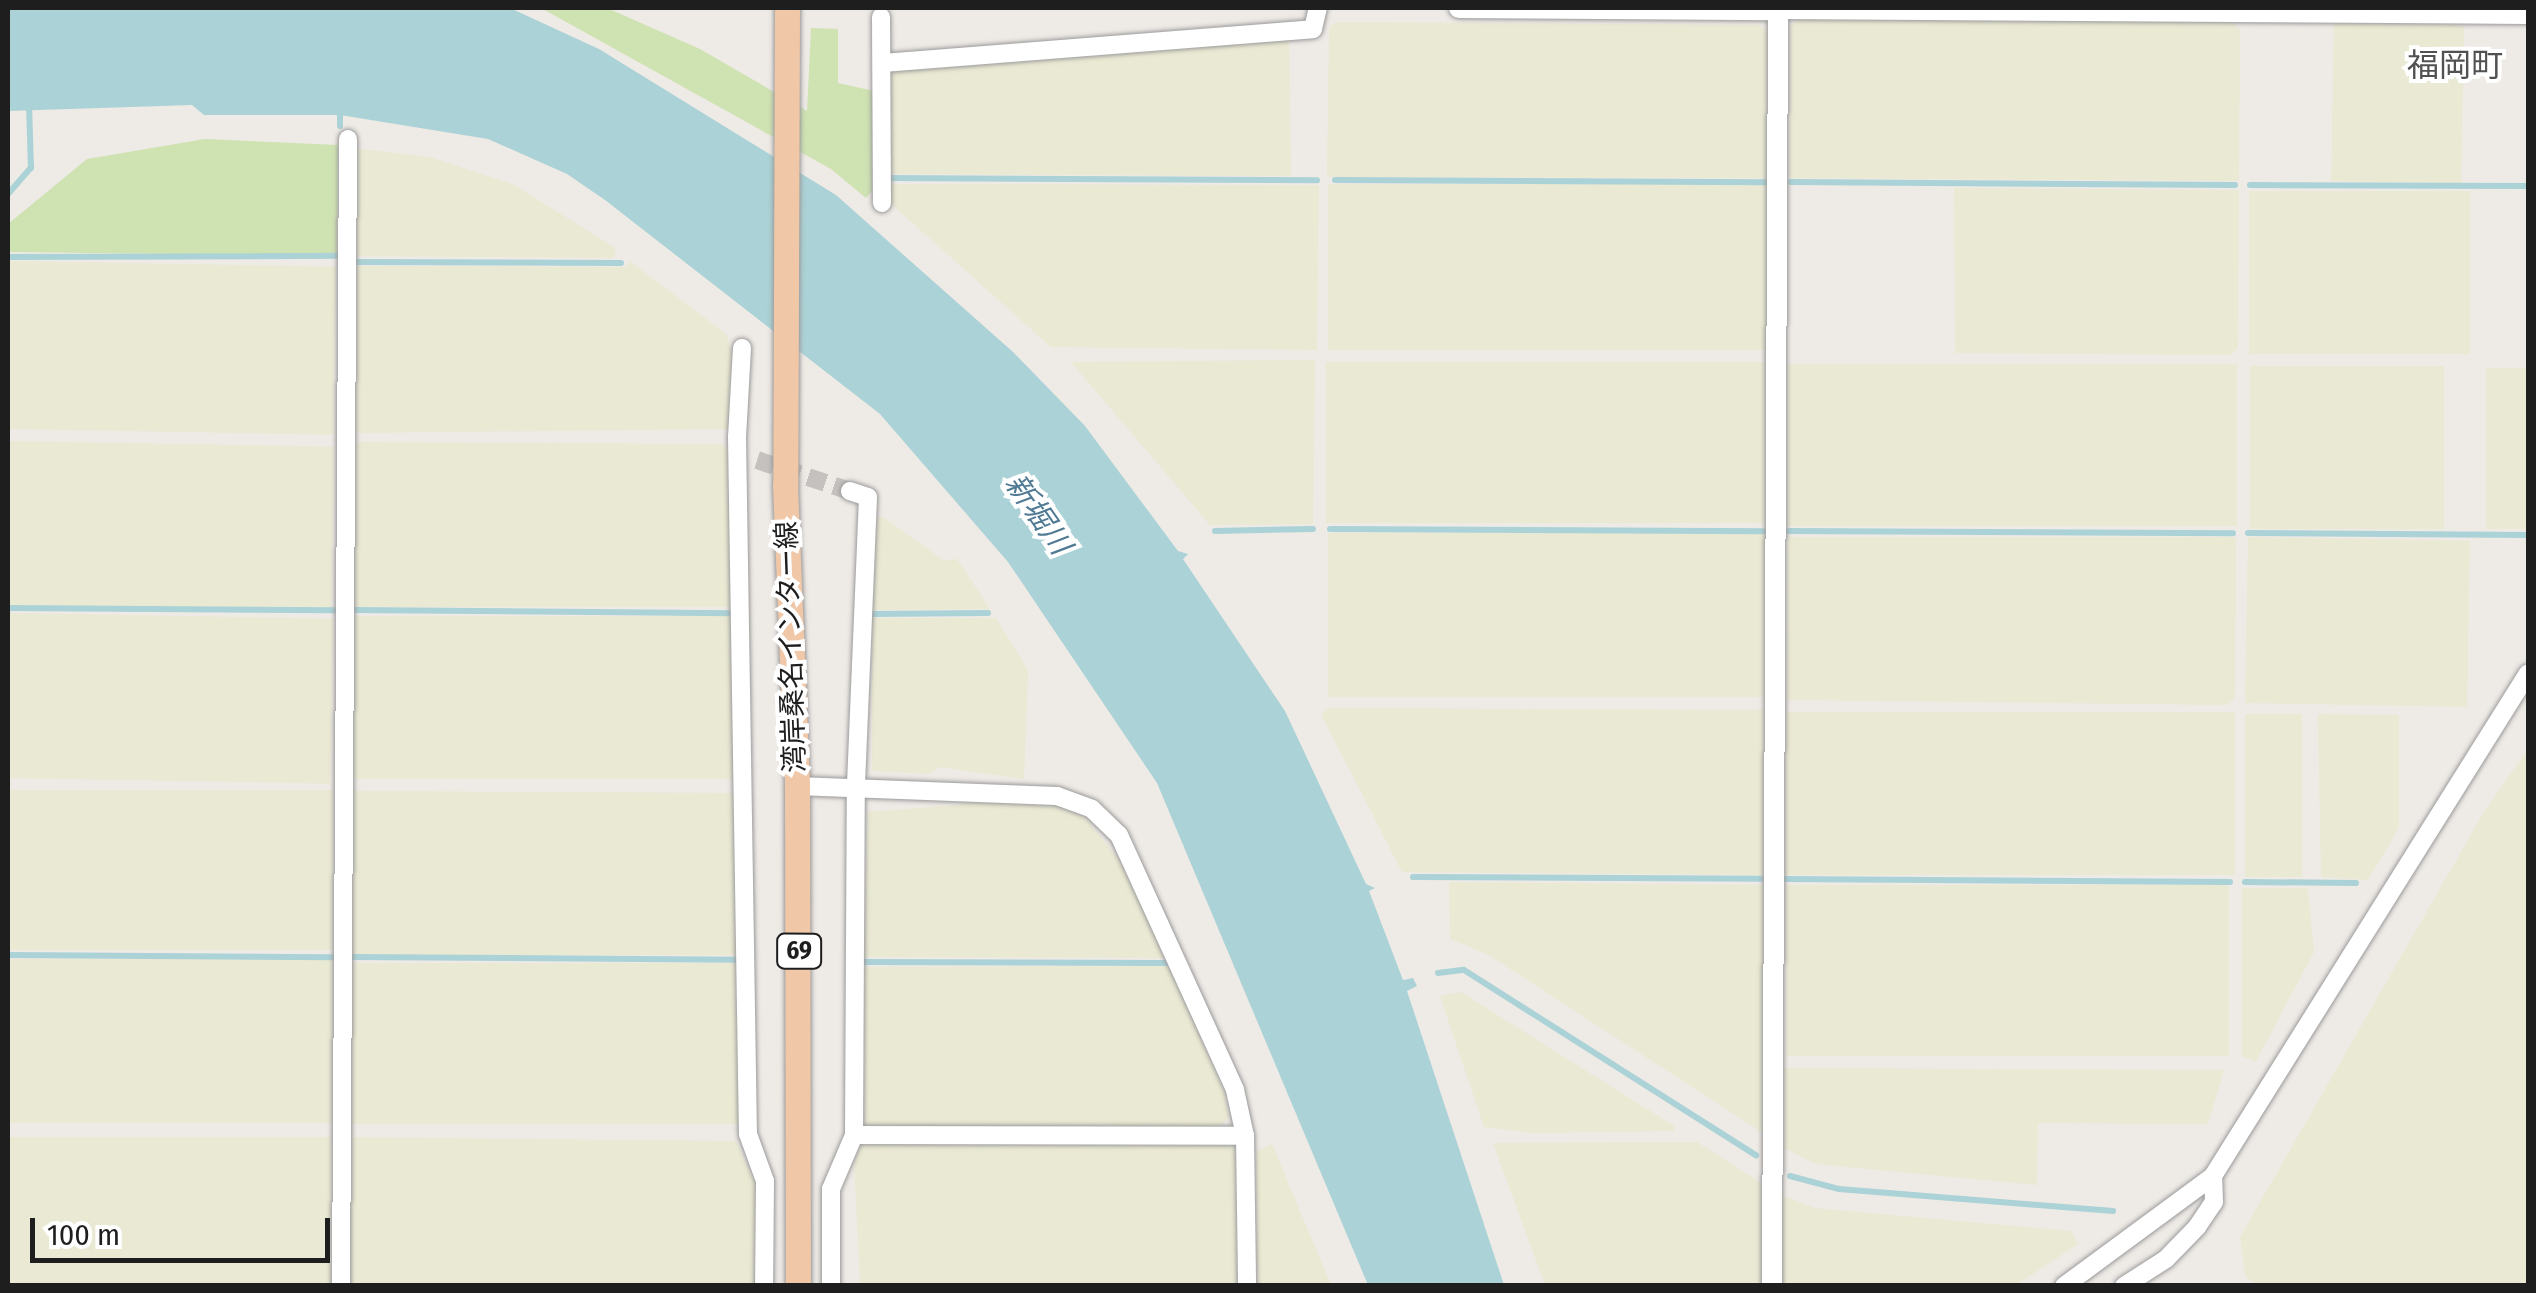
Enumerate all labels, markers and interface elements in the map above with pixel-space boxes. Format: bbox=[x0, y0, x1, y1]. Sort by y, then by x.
district label: 福岡町 bbox=[2407, 46, 2503, 84]
water label: 新堀川 bbox=[997, 467, 1079, 561]
street label: 湾岸桑名インター線 bbox=[770, 520, 812, 774]
road number: 69 bbox=[774, 931, 824, 971]
scale bar bbox=[35, 1198, 335, 1260]
text: 100 m bbox=[47, 1217, 120, 1253]

